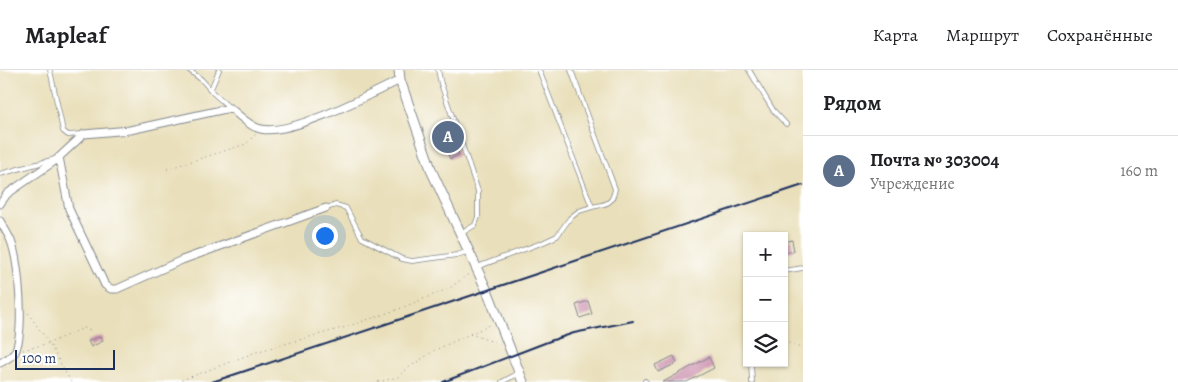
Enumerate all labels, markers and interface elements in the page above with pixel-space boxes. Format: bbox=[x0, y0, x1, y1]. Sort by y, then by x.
text: Mapleaf bbox=[25, 19, 107, 51]
text: Карта bbox=[873, 23, 918, 47]
text: Маршрут bbox=[946, 23, 1019, 47]
text: Сохранённые bbox=[1047, 23, 1153, 47]
text: Рядом bbox=[823, 89, 881, 117]
pin: A bbox=[432, 118, 464, 156]
text: Почта № 303004 bbox=[870, 147, 999, 173]
text: A bbox=[834, 160, 844, 182]
text: 160 m bbox=[1120, 160, 1158, 182]
text: Учреждение bbox=[870, 173, 955, 195]
your location bbox=[312, 223, 338, 249]
map controls bbox=[743, 232, 788, 367]
button: + bbox=[743, 232, 788, 277]
button: − bbox=[743, 277, 788, 322]
button: layers bbox=[743, 322, 788, 367]
scale bar bbox=[15, 347, 115, 370]
text: 100 m bbox=[22, 349, 56, 368]

